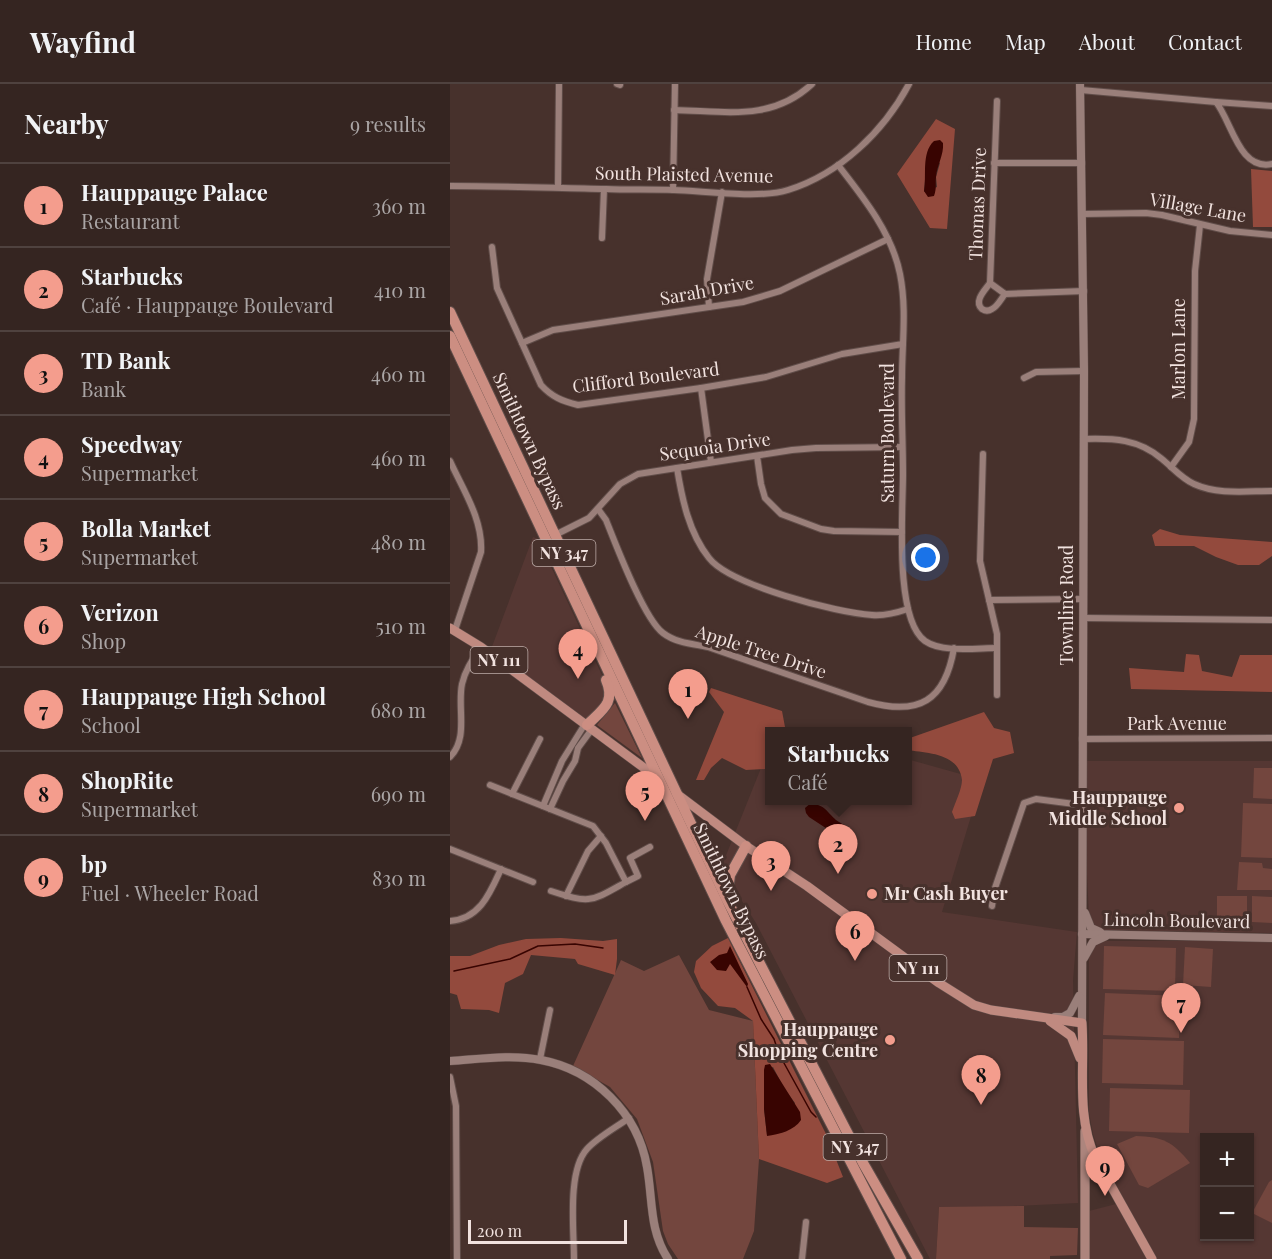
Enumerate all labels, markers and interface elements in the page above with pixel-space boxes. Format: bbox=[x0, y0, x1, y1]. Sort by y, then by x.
text: Wayfind bbox=[30, 23, 136, 60]
text: Home bbox=[916, 27, 972, 55]
text: Map bbox=[1005, 27, 1046, 55]
text: About bbox=[1079, 27, 1135, 55]
text: Contact bbox=[1168, 27, 1242, 55]
text: Nearby bbox=[24, 106, 109, 141]
text: 9 results bbox=[350, 110, 426, 137]
street label: Thomas Drive bbox=[963, 147, 991, 261]
street label: South Plaisted Avenue bbox=[595, 160, 773, 188]
text: Hauppauge Palace bbox=[81, 177, 268, 207]
street label: Village Lane bbox=[1147, 187, 1248, 227]
text: 1 bbox=[40, 192, 47, 219]
text: 360 m bbox=[372, 192, 426, 219]
text: Restaurant bbox=[81, 207, 180, 234]
text: Starbucks bbox=[81, 261, 183, 291]
street label: Sarah Drive bbox=[658, 270, 756, 310]
text: 2 bbox=[38, 276, 49, 303]
text: 410 m bbox=[374, 276, 426, 303]
text: Café · Hauppauge Boulevard bbox=[81, 291, 334, 318]
street label: Marlon Lane bbox=[1166, 298, 1190, 400]
text: TD Bank bbox=[81, 345, 170, 375]
street label: Clifford Boulevard bbox=[571, 356, 721, 398]
text: 3 bbox=[39, 360, 48, 387]
text: 460 m bbox=[371, 360, 426, 387]
street label: Saturn Boulevard bbox=[875, 362, 899, 503]
street label: Smithtown Bypass bbox=[488, 368, 572, 513]
text: Bank bbox=[81, 375, 126, 402]
street label: Sequoia Drive bbox=[658, 426, 772, 466]
text: Speedway bbox=[81, 429, 182, 459]
text: 4 bbox=[38, 444, 49, 471]
text: 460 m bbox=[371, 444, 426, 471]
text: Supermarket bbox=[81, 459, 198, 486]
text: Bolla Market bbox=[81, 513, 211, 543]
text: 5 bbox=[39, 528, 48, 555]
text: 480 m bbox=[371, 528, 426, 555]
road number: NY 347 bbox=[532, 540, 596, 566]
text: Supermarket bbox=[81, 543, 198, 570]
your location bbox=[911, 543, 940, 572]
street label: Townline Road bbox=[1054, 544, 1078, 665]
text: Verizon bbox=[81, 597, 159, 627]
text: 6 bbox=[38, 612, 49, 639]
text: 510 m bbox=[376, 612, 426, 639]
street label: Apple Tree Drive bbox=[692, 618, 830, 683]
text: Shop bbox=[81, 627, 126, 654]
pin: 4 bbox=[558, 630, 598, 679]
road number: NY 111 bbox=[470, 647, 528, 673]
pin: 1 bbox=[668, 670, 708, 719]
text: Hauppauge High School bbox=[81, 681, 326, 711]
text: 7 bbox=[39, 696, 48, 723]
text: 680 m bbox=[371, 696, 426, 723]
text: School bbox=[81, 711, 141, 738]
street label: Park Avenue bbox=[1127, 711, 1227, 735]
popup bbox=[765, 727, 912, 805]
text: Starbucks bbox=[788, 738, 890, 768]
text: ShopRite bbox=[81, 765, 173, 795]
text: Café bbox=[788, 768, 828, 795]
pin: 5 bbox=[626, 772, 664, 821]
text: 8 bbox=[38, 780, 49, 807]
text: 690 m bbox=[371, 780, 426, 807]
place label: Hauppauge Middle School bbox=[1048, 785, 1167, 830]
text: Supermarket bbox=[81, 795, 198, 822]
marker: Hauppauge Middle School bbox=[1172, 801, 1186, 815]
street label: Smithtown Bypass bbox=[689, 818, 775, 963]
pin: 2 bbox=[818, 824, 858, 874]
pin: 3 bbox=[752, 842, 790, 891]
text: bp bbox=[81, 849, 107, 879]
text: 9 bbox=[38, 864, 49, 891]
text: 830 m bbox=[372, 864, 426, 891]
text: Fuel · Wheeler Road bbox=[81, 879, 259, 906]
place label: Mr Cash Buyer bbox=[884, 881, 1008, 905]
marker: Mr Cash Buyer bbox=[865, 887, 879, 901]
street label: Lincoln Boulevard bbox=[1103, 907, 1251, 933]
pin: 6 bbox=[836, 912, 874, 961]
road number: NY 111 bbox=[890, 955, 946, 981]
pin: 7 bbox=[1162, 984, 1200, 1033]
place label: Hauppauge Shopping Centre bbox=[738, 1017, 878, 1062]
marker: Hauppauge Shopping Centre bbox=[883, 1033, 897, 1047]
pin: 8 bbox=[962, 1056, 1000, 1105]
map controls bbox=[1200, 1133, 1254, 1241]
button: + bbox=[1200, 1133, 1254, 1187]
road number: NY 347 bbox=[824, 1134, 886, 1160]
pin: 9 bbox=[1086, 1146, 1124, 1196]
button: − bbox=[1200, 1187, 1254, 1241]
scale bar bbox=[468, 1217, 627, 1244]
text: 200 m bbox=[477, 1220, 522, 1241]

